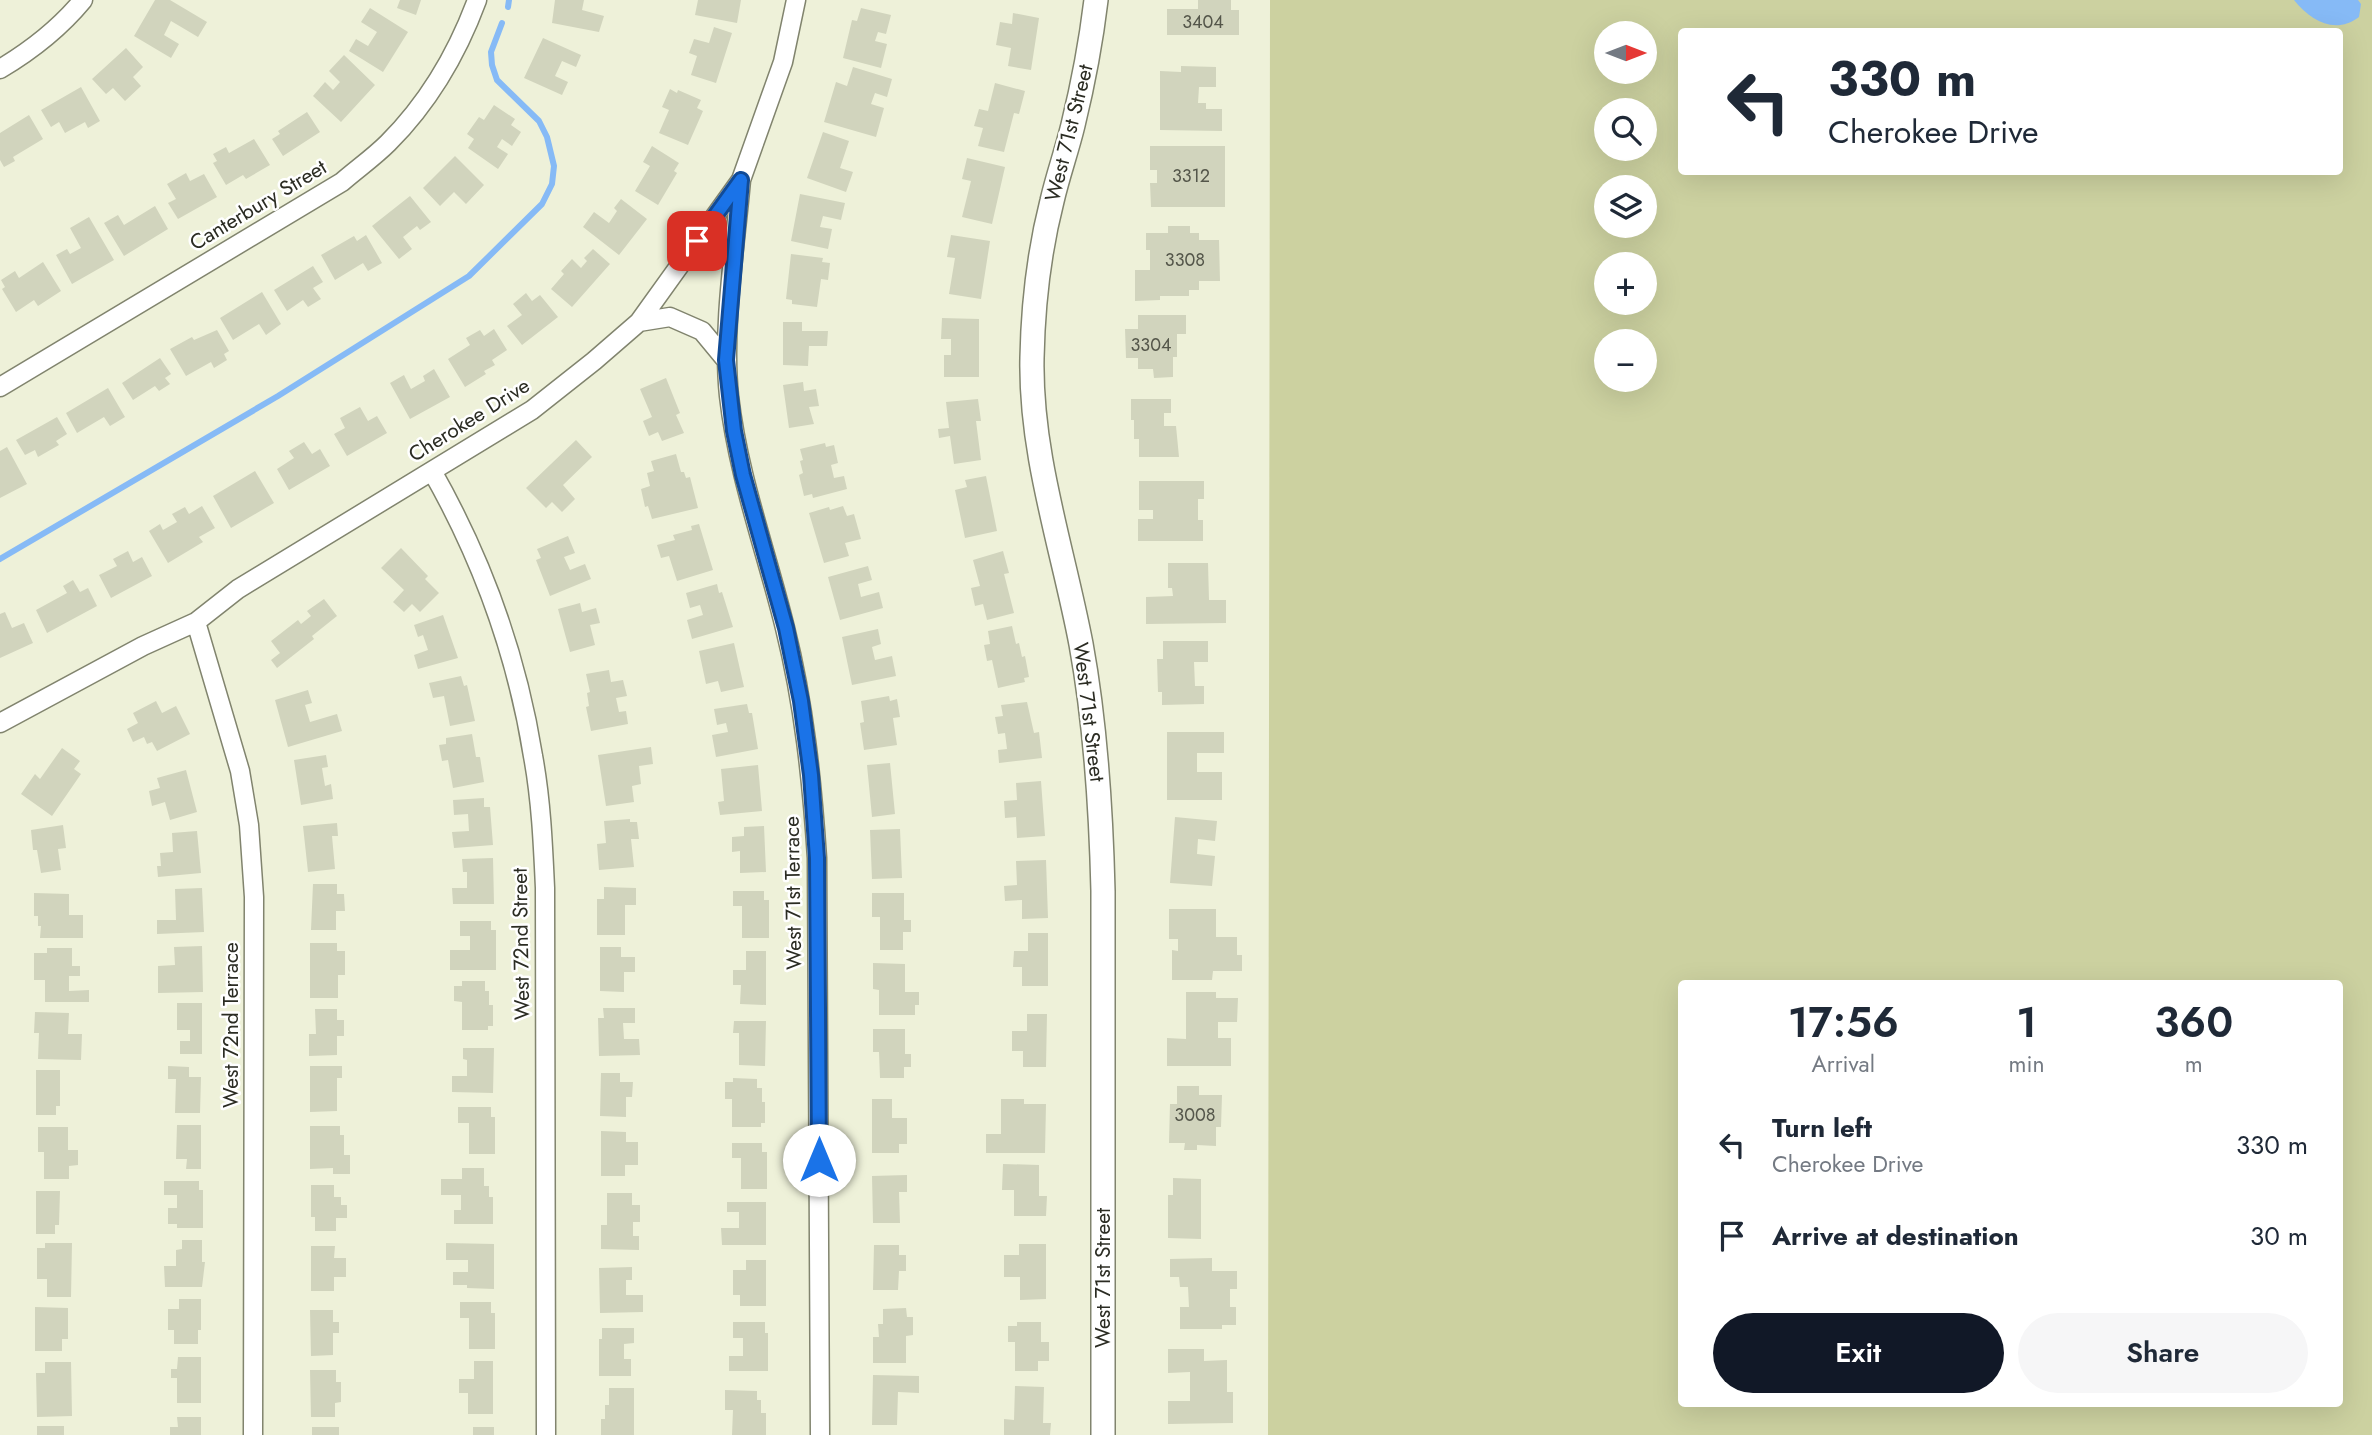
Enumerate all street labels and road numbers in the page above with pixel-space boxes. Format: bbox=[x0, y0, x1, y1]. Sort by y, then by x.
street label: West 71st Street bbox=[1037, 61, 1101, 205]
street label: Canterbury Street bbox=[184, 152, 332, 258]
street label: Cherokee Drive bbox=[402, 371, 536, 469]
street label: West 71st Street bbox=[1066, 641, 1112, 783]
street label: West 71st Terrace bbox=[777, 816, 809, 970]
street label: West 72nd Street bbox=[505, 868, 537, 1020]
street label: West 72nd Terrace bbox=[216, 942, 246, 1108]
street label: West 71st Street bbox=[1088, 1208, 1118, 1348]

